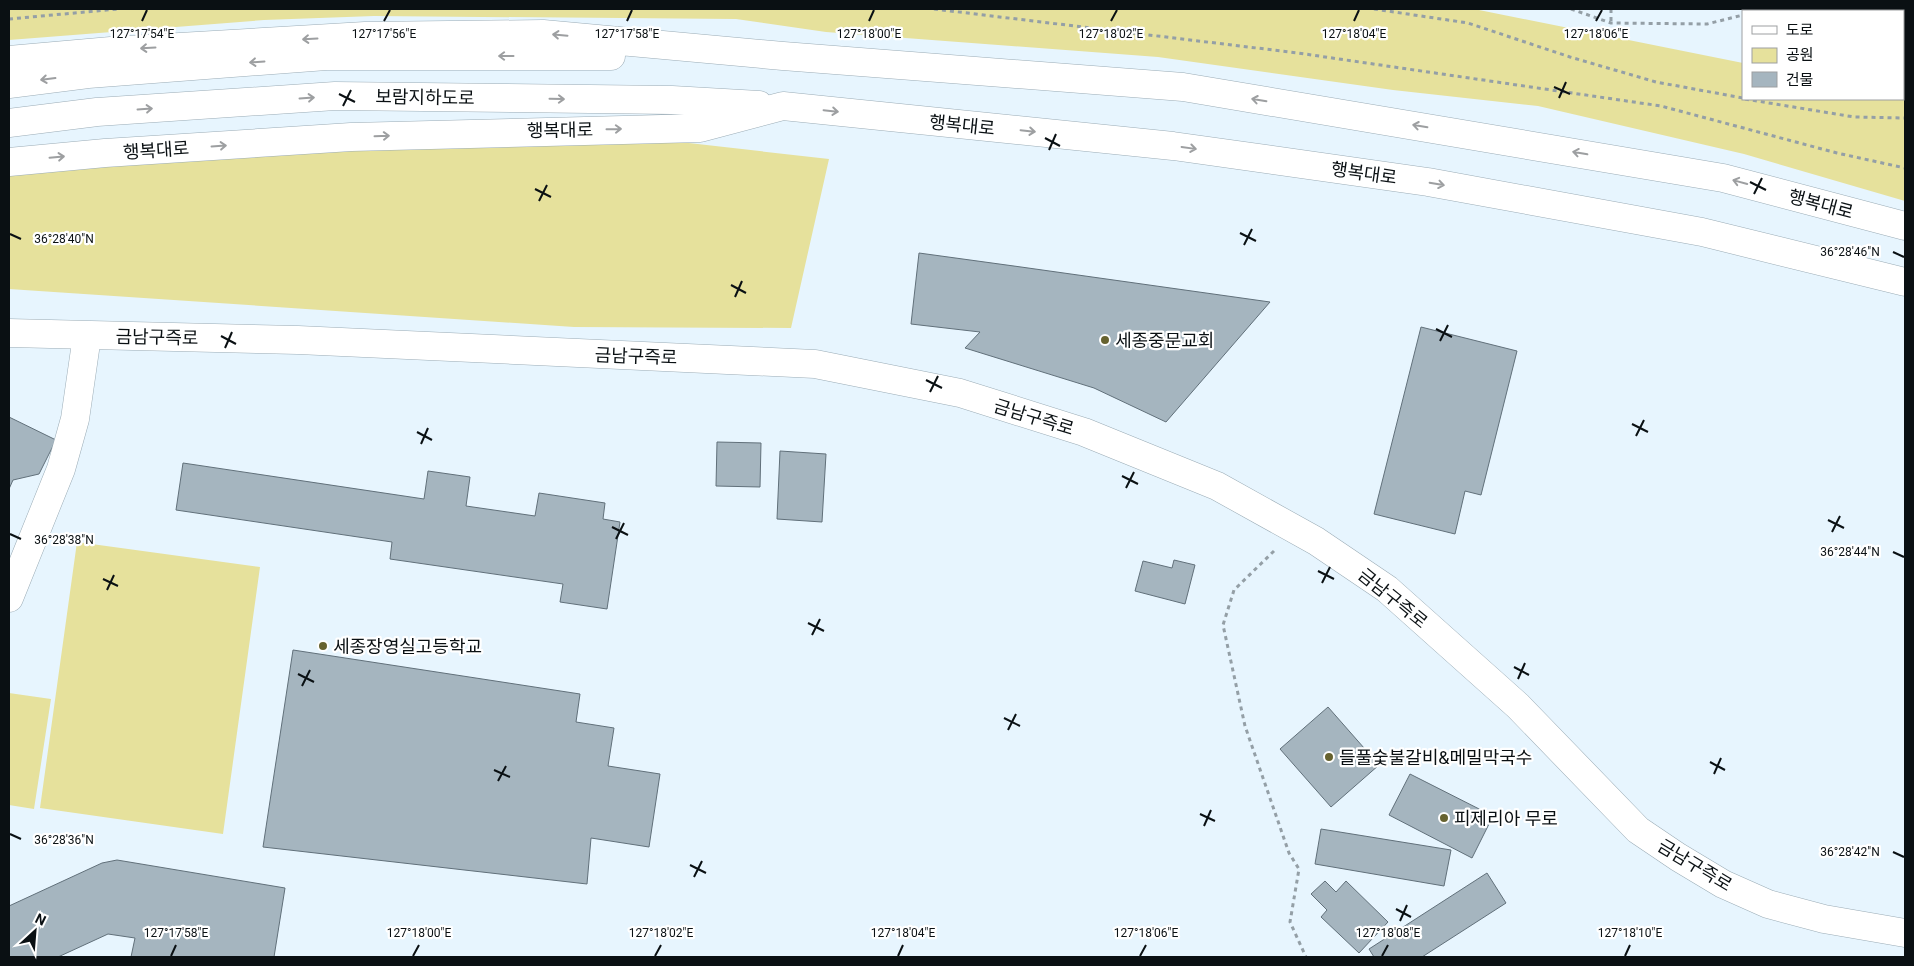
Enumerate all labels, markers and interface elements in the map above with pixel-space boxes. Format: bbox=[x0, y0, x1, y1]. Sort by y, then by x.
legend bbox=[1742, 10, 1904, 100]
text: 도로 bbox=[1786, 21, 1814, 39]
text: 127°17'54"E bbox=[110, 27, 174, 41]
text: 127°17'56"E bbox=[352, 27, 416, 41]
text: 127°17'58"E bbox=[595, 27, 659, 41]
text: 127°18'00"E bbox=[837, 27, 901, 41]
text: 127°18'02"E bbox=[1079, 27, 1143, 41]
text: 127°18'04"E bbox=[1322, 27, 1386, 41]
text: 127°18'06"E bbox=[1564, 27, 1628, 41]
one-way arrow bbox=[552, 31, 568, 40]
one-way arrow bbox=[302, 35, 318, 44]
one-way arrow bbox=[140, 44, 156, 53]
text: 공원 bbox=[1786, 46, 1814, 64]
one-way arrow bbox=[499, 51, 515, 61]
one-way arrow bbox=[249, 57, 265, 66]
text: 건물 bbox=[1786, 71, 1814, 89]
one-way arrow bbox=[41, 74, 57, 84]
street label: 보람지하도로 bbox=[375, 86, 475, 108]
one-way arrow bbox=[299, 94, 315, 103]
one-way arrow bbox=[549, 94, 565, 104]
one-way arrow bbox=[1252, 94, 1268, 104]
one-way arrow bbox=[137, 104, 153, 113]
one-way arrow bbox=[823, 106, 839, 116]
street label: 행복대로 bbox=[928, 111, 996, 139]
street label: 행복대로 bbox=[527, 119, 593, 141]
one-way arrow bbox=[1412, 120, 1428, 130]
one-way arrow bbox=[606, 124, 622, 134]
one-way arrow bbox=[1020, 126, 1036, 136]
one-way arrow bbox=[373, 132, 389, 141]
street label: 행복대로 bbox=[122, 137, 190, 163]
one-way arrow bbox=[211, 141, 227, 150]
one-way arrow bbox=[1181, 143, 1197, 153]
one-way arrow bbox=[1572, 148, 1588, 158]
one-way arrow bbox=[49, 152, 65, 162]
street label: 행복대로 bbox=[1330, 158, 1398, 188]
one-way arrow bbox=[1732, 177, 1748, 187]
one-way arrow bbox=[1429, 179, 1445, 189]
street label: 행복대로 bbox=[1786, 185, 1856, 223]
text: 36°28'40"N bbox=[34, 232, 94, 246]
text: 36°28'46"N bbox=[1820, 245, 1880, 259]
street label: 금남구즉로 bbox=[115, 326, 199, 348]
place label: 세종중문교회 bbox=[1115, 330, 1214, 351]
marker: 세종중문교회 bbox=[1099, 334, 1111, 346]
street label: 금남구즉로 bbox=[594, 344, 678, 368]
street label: 금남구즉로 bbox=[991, 395, 1077, 439]
text: 36°28'38"N bbox=[34, 533, 94, 547]
text: 36°28'44"N bbox=[1820, 545, 1880, 559]
street label: 금남구즉로 bbox=[1354, 564, 1432, 632]
place label: 세종장영실고등학교 bbox=[333, 636, 482, 657]
marker: 세종장영실고등학교 bbox=[317, 640, 329, 652]
place label: 들풀숯불갈비&메밀막국수 bbox=[1339, 747, 1532, 768]
marker: 들풀숯불갈비&메밀막국수 bbox=[1323, 751, 1335, 763]
place label: 피제리아 무로 bbox=[1454, 808, 1558, 829]
marker: 피제리아 무로 bbox=[1438, 812, 1450, 824]
text: 36°28'36"N bbox=[34, 833, 94, 847]
street label: 금남구즉로 bbox=[1654, 835, 1736, 895]
text: 36°28'42"N bbox=[1820, 845, 1880, 859]
north arrow bbox=[10, 906, 60, 956]
text: N bbox=[33, 910, 49, 929]
text: 127°17'58"E bbox=[144, 926, 208, 940]
text: 127°18'00"E bbox=[387, 926, 451, 940]
text: 127°18'02"E bbox=[629, 926, 693, 940]
text: 127°18'04"E bbox=[871, 926, 935, 940]
text: 127°18'06"E bbox=[1114, 926, 1178, 940]
text: 127°18'08"E bbox=[1356, 926, 1420, 940]
text: 127°18'10"E bbox=[1598, 926, 1662, 940]

